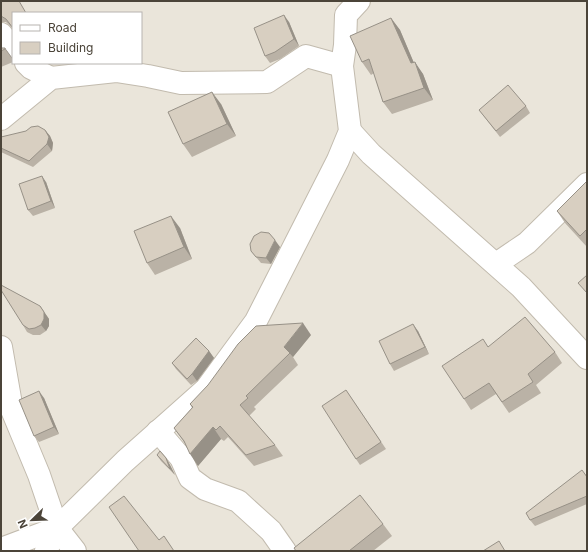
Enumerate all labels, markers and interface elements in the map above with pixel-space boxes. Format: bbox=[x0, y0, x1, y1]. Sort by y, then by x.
legend bbox=[12, 12, 142, 64]
text: Road bbox=[48, 20, 77, 35]
text: Building bbox=[48, 40, 93, 55]
north arrow bbox=[12, 500, 52, 540]
text: N bbox=[15, 517, 31, 531]

